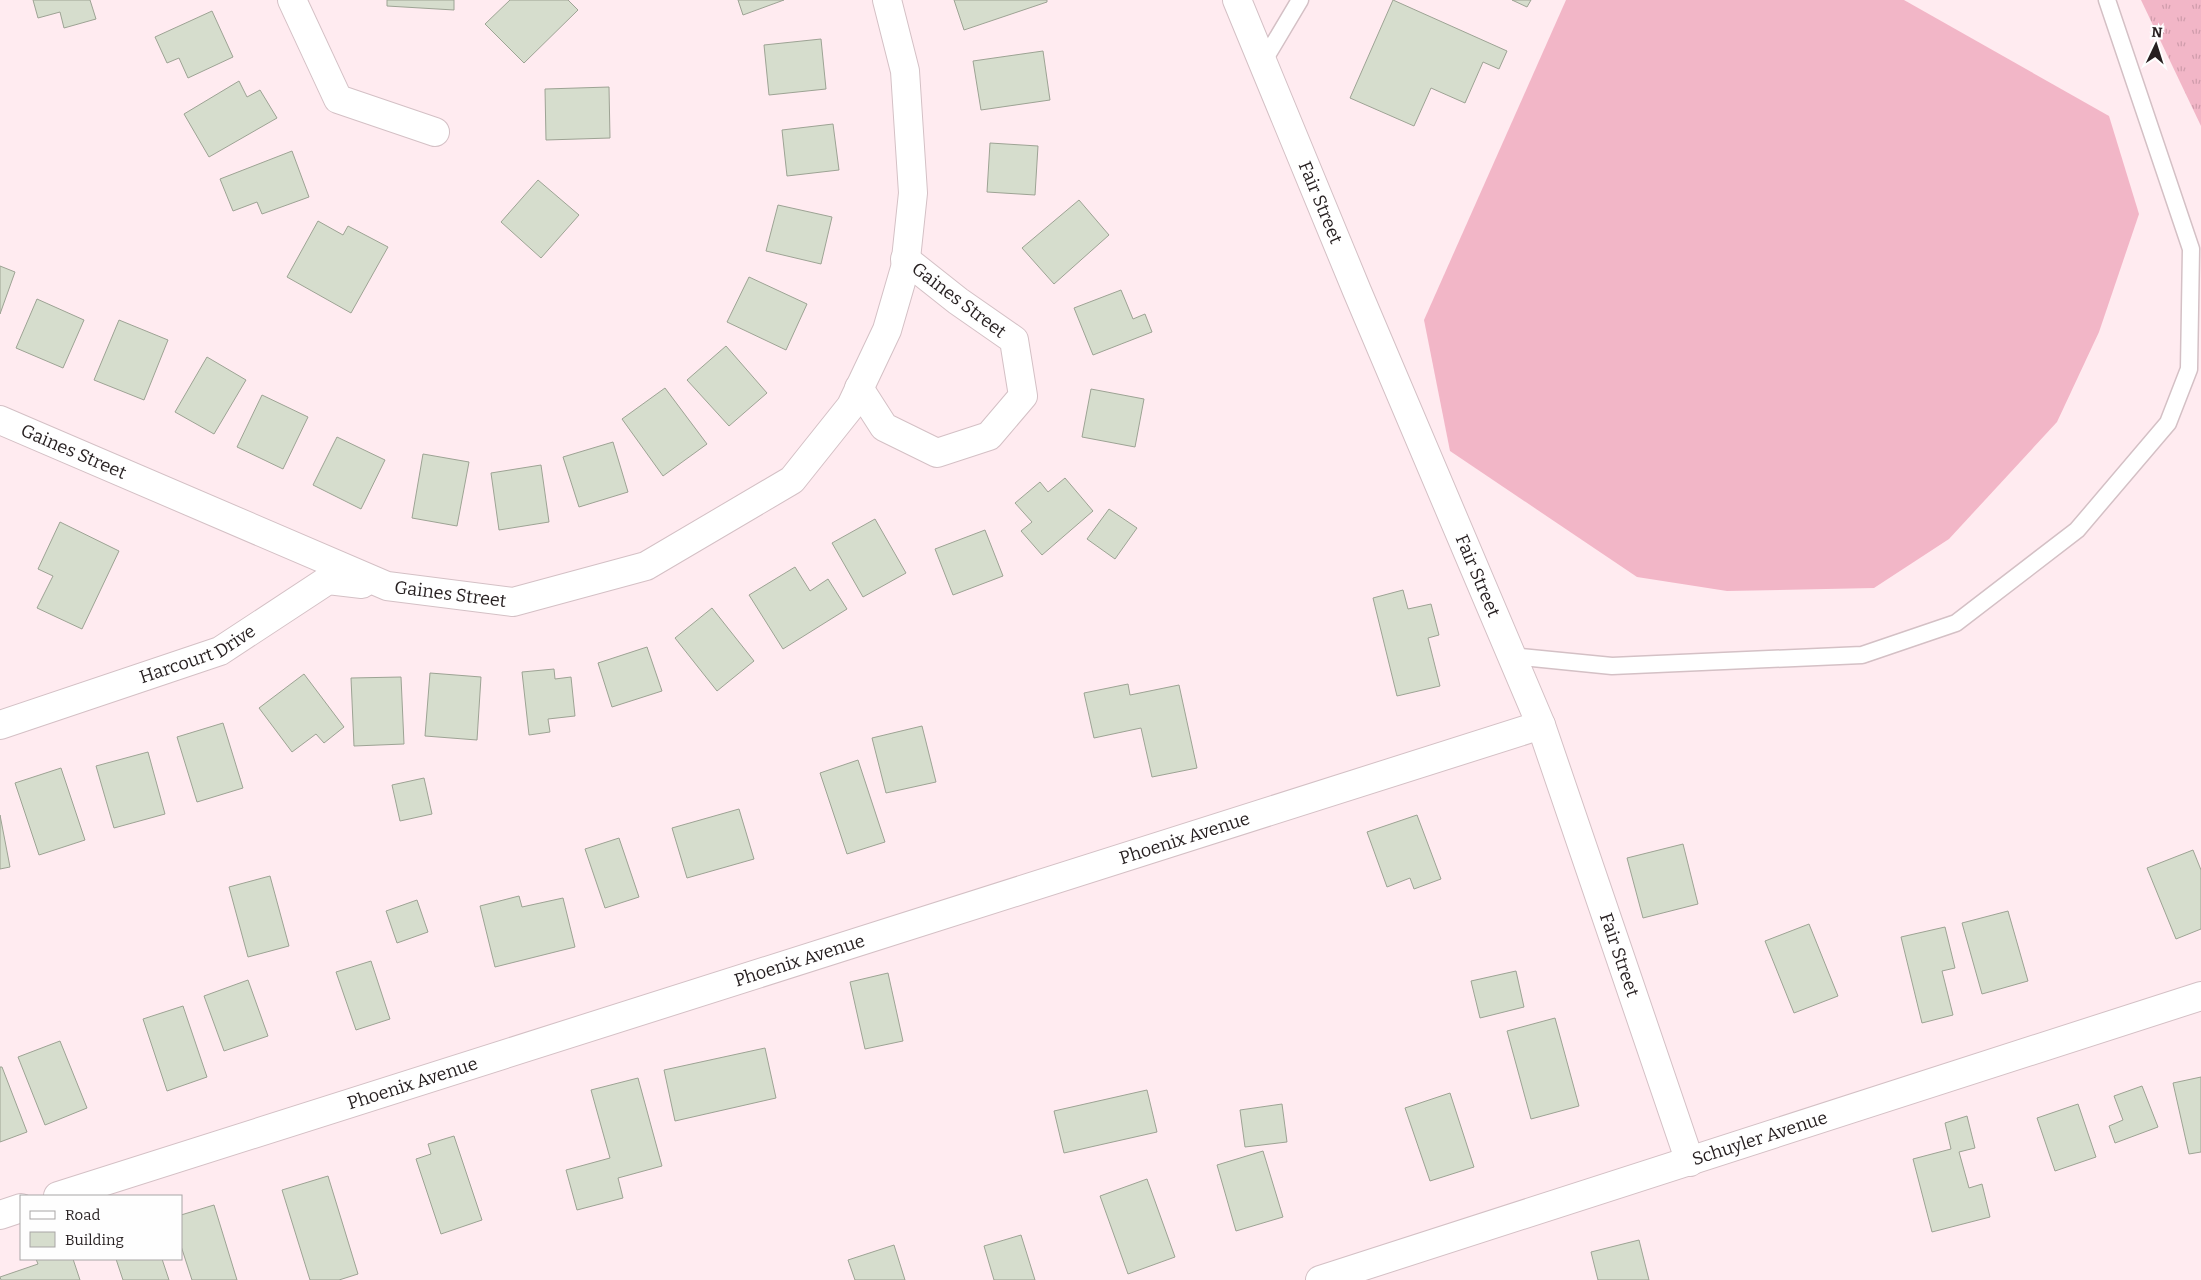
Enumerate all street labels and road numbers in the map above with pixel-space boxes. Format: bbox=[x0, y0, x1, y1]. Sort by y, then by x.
street label: Fair Street bbox=[1294, 158, 1347, 247]
street label: Gaines Street bbox=[907, 257, 1011, 343]
street label: Gaines Street bbox=[17, 419, 130, 484]
street label: Fair Street bbox=[1451, 531, 1505, 621]
street label: Gaines Street bbox=[393, 576, 508, 612]
street label: Harcourt Drive bbox=[137, 620, 260, 688]
street label: Phoenix Avenue bbox=[1117, 807, 1252, 869]
street label: Fair Street bbox=[1595, 910, 1644, 1000]
street label: Phoenix Avenue bbox=[732, 930, 867, 991]
street label: Phoenix Avenue bbox=[345, 1052, 480, 1114]
street label: Schuyler Avenue bbox=[1689, 1106, 1830, 1170]

